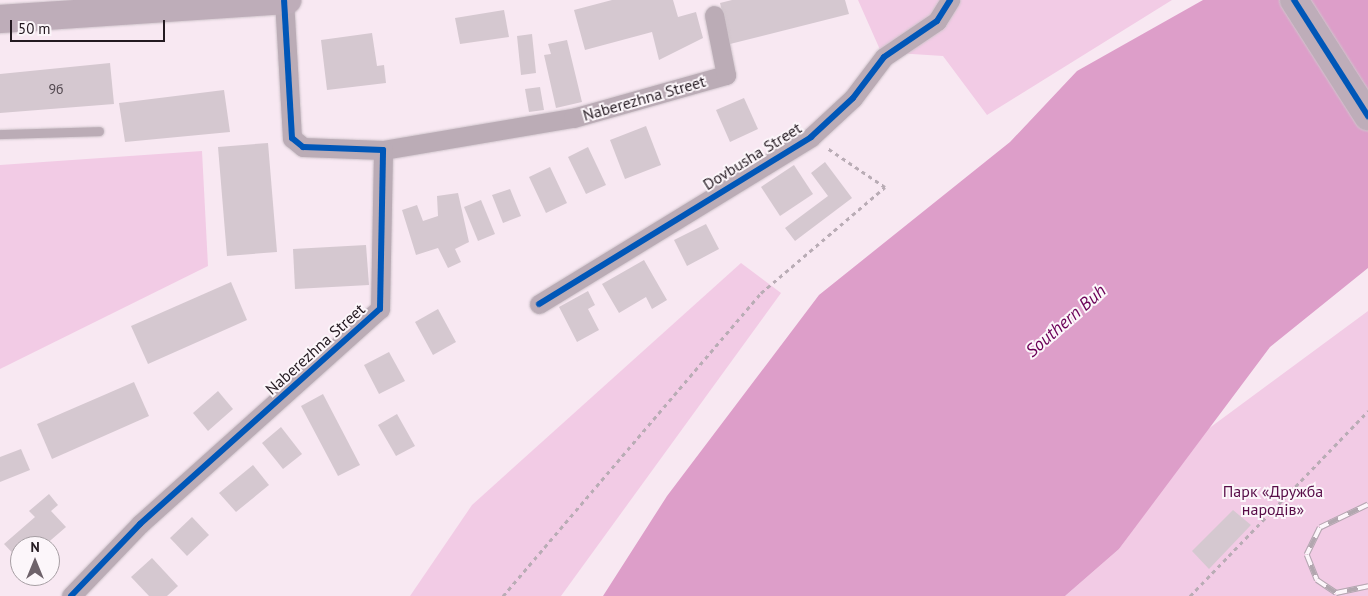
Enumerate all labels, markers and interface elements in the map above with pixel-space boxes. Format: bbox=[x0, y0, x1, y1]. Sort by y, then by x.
scale bar bbox=[12, 10, 168, 42]
text: 50 m bbox=[18, 19, 51, 38]
street label: Naberezhna Street bbox=[581, 71, 707, 125]
house number: 9б bbox=[48, 81, 64, 97]
street label: Dovbusha Street bbox=[699, 118, 805, 194]
water label: Southern Buh bbox=[1021, 280, 1111, 362]
street label: Naberezhna Street bbox=[262, 300, 368, 398]
park label: Парк «Дружба народів» bbox=[1223, 481, 1323, 519]
north arrow bbox=[10, 536, 60, 586]
text: N bbox=[30, 538, 40, 556]

